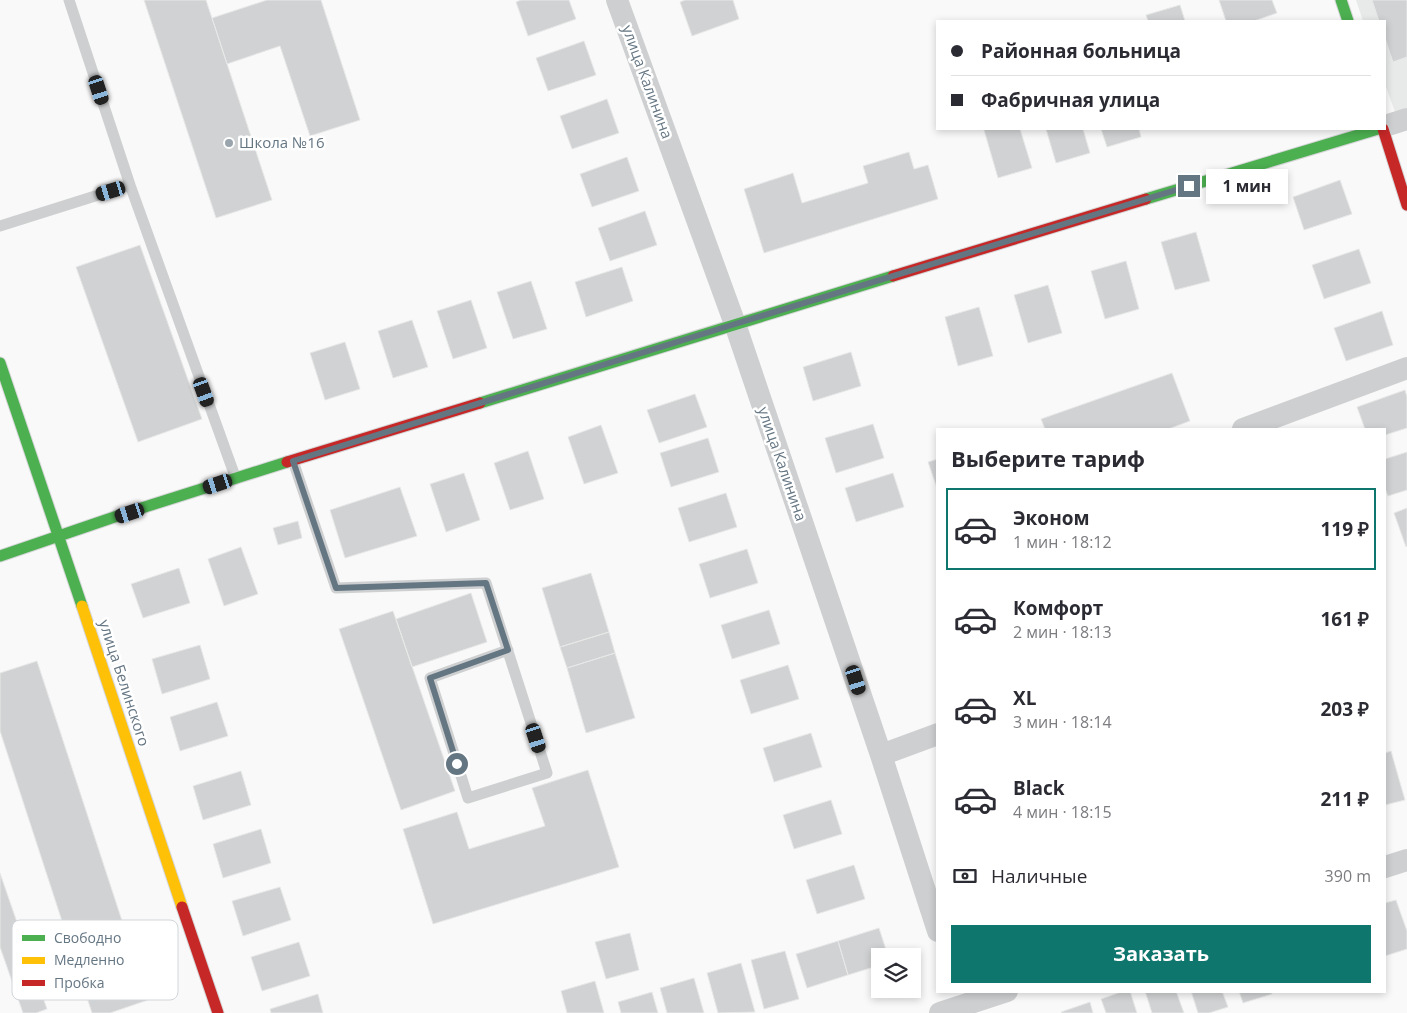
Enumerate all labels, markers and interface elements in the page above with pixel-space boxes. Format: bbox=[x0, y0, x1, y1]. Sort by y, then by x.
street label: улица Калинина bbox=[618, 22, 678, 141]
text: Районная больница bbox=[981, 38, 1181, 64]
car bbox=[87, 73, 110, 107]
text: Фабричная улица bbox=[981, 87, 1160, 113]
place label: Школа №16 bbox=[239, 132, 325, 152]
marker: Школа №16 bbox=[223, 137, 235, 149]
callout: 1 мин bbox=[1206, 168, 1289, 204]
route end bbox=[1178, 175, 1200, 197]
text: 1 мин bbox=[1223, 175, 1271, 197]
car bbox=[94, 179, 127, 203]
car bbox=[191, 375, 216, 409]
street label: улица Калинина bbox=[754, 404, 812, 524]
text: Выберите тариф bbox=[951, 443, 1145, 473]
car bbox=[201, 472, 234, 496]
car bbox=[113, 501, 146, 525]
text: Эконом bbox=[1013, 505, 1090, 531]
icon: car bbox=[953, 507, 998, 552]
text: 119 ₽ bbox=[1320, 516, 1369, 542]
text: 1 мин · 18:12 bbox=[1013, 531, 1112, 553]
text: Комфорт bbox=[1013, 595, 1103, 621]
icon: car bbox=[953, 597, 998, 642]
text: 161 ₽ bbox=[1320, 606, 1369, 632]
street label: улица Белинского bbox=[95, 617, 155, 749]
text: 2 мин · 18:13 bbox=[1013, 621, 1112, 643]
car bbox=[844, 663, 867, 697]
text: XL bbox=[1013, 685, 1036, 711]
icon: car bbox=[953, 687, 998, 732]
text: 203 ₽ bbox=[1320, 696, 1369, 722]
text: 3 мин · 18:14 bbox=[1013, 711, 1112, 733]
car bbox=[524, 721, 547, 755]
route start bbox=[446, 753, 468, 775]
text: Black bbox=[1013, 775, 1065, 801]
icon: car bbox=[953, 777, 998, 822]
text: 211 ₽ bbox=[1320, 786, 1369, 812]
text: 4 мин · 18:15 bbox=[1013, 801, 1112, 823]
icon: cash bbox=[951, 862, 979, 890]
text: Наличные bbox=[991, 863, 1087, 889]
text: 390 m bbox=[1325, 865, 1371, 887]
legend bbox=[12, 920, 178, 1000]
button: Заказать bbox=[951, 925, 1371, 983]
text: Свободно bbox=[54, 928, 121, 947]
map controls bbox=[871, 948, 921, 998]
button: layers bbox=[871, 948, 921, 998]
text: Медленно bbox=[54, 950, 125, 969]
text: Пробка bbox=[54, 973, 105, 992]

